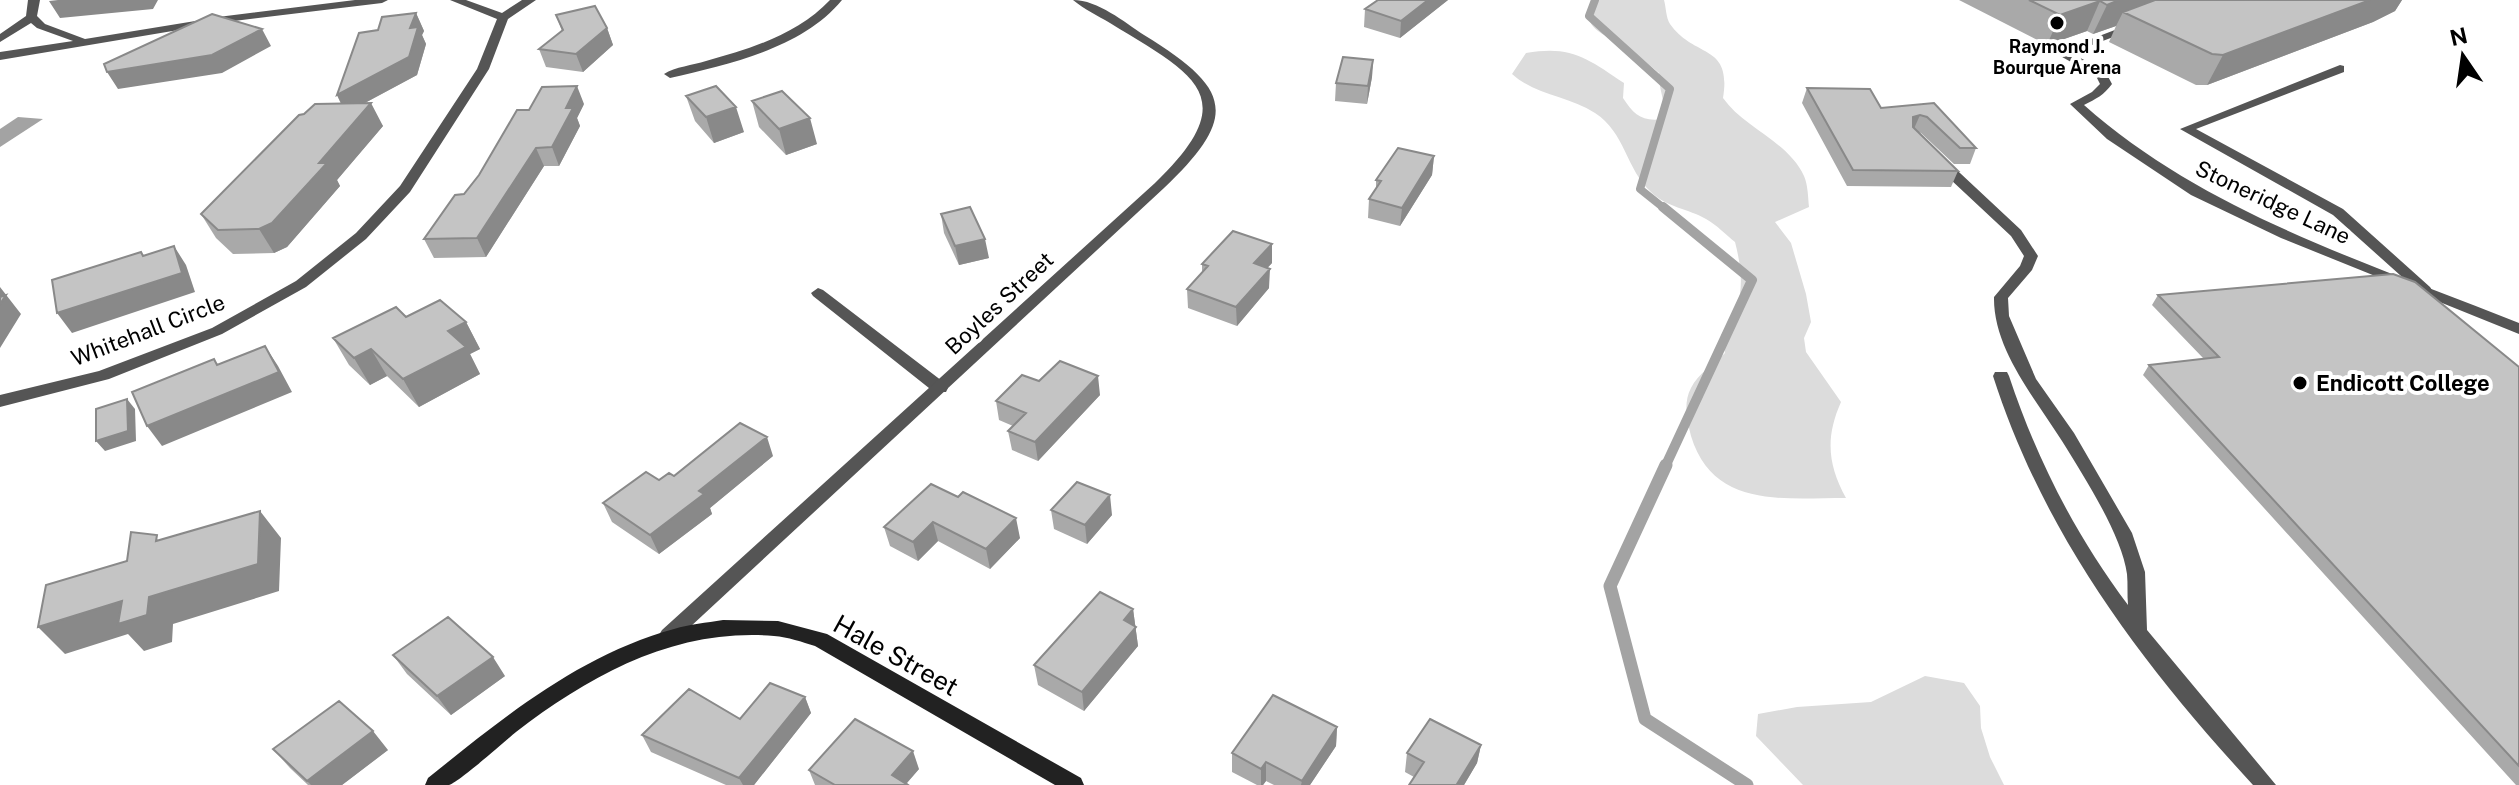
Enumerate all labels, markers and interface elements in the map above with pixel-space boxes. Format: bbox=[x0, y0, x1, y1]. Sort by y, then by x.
marker: Raymond J. Bourque Arena bbox=[2048, 14, 2066, 32]
north arrow bbox=[2423, 16, 2503, 96]
text: N bbox=[2447, 22, 2470, 51]
place label: Raymond J. Bourque Arena bbox=[1993, 36, 2121, 78]
street label: Stoneridge Lane bbox=[2191, 155, 2355, 249]
street label: Boyles Street bbox=[940, 246, 1058, 360]
street label: Whitehall Circle bbox=[67, 289, 229, 371]
place label: Endicott College bbox=[2316, 370, 2490, 396]
marker: Endicott College bbox=[2291, 374, 2309, 392]
street label: Hale Street bbox=[828, 608, 964, 702]

